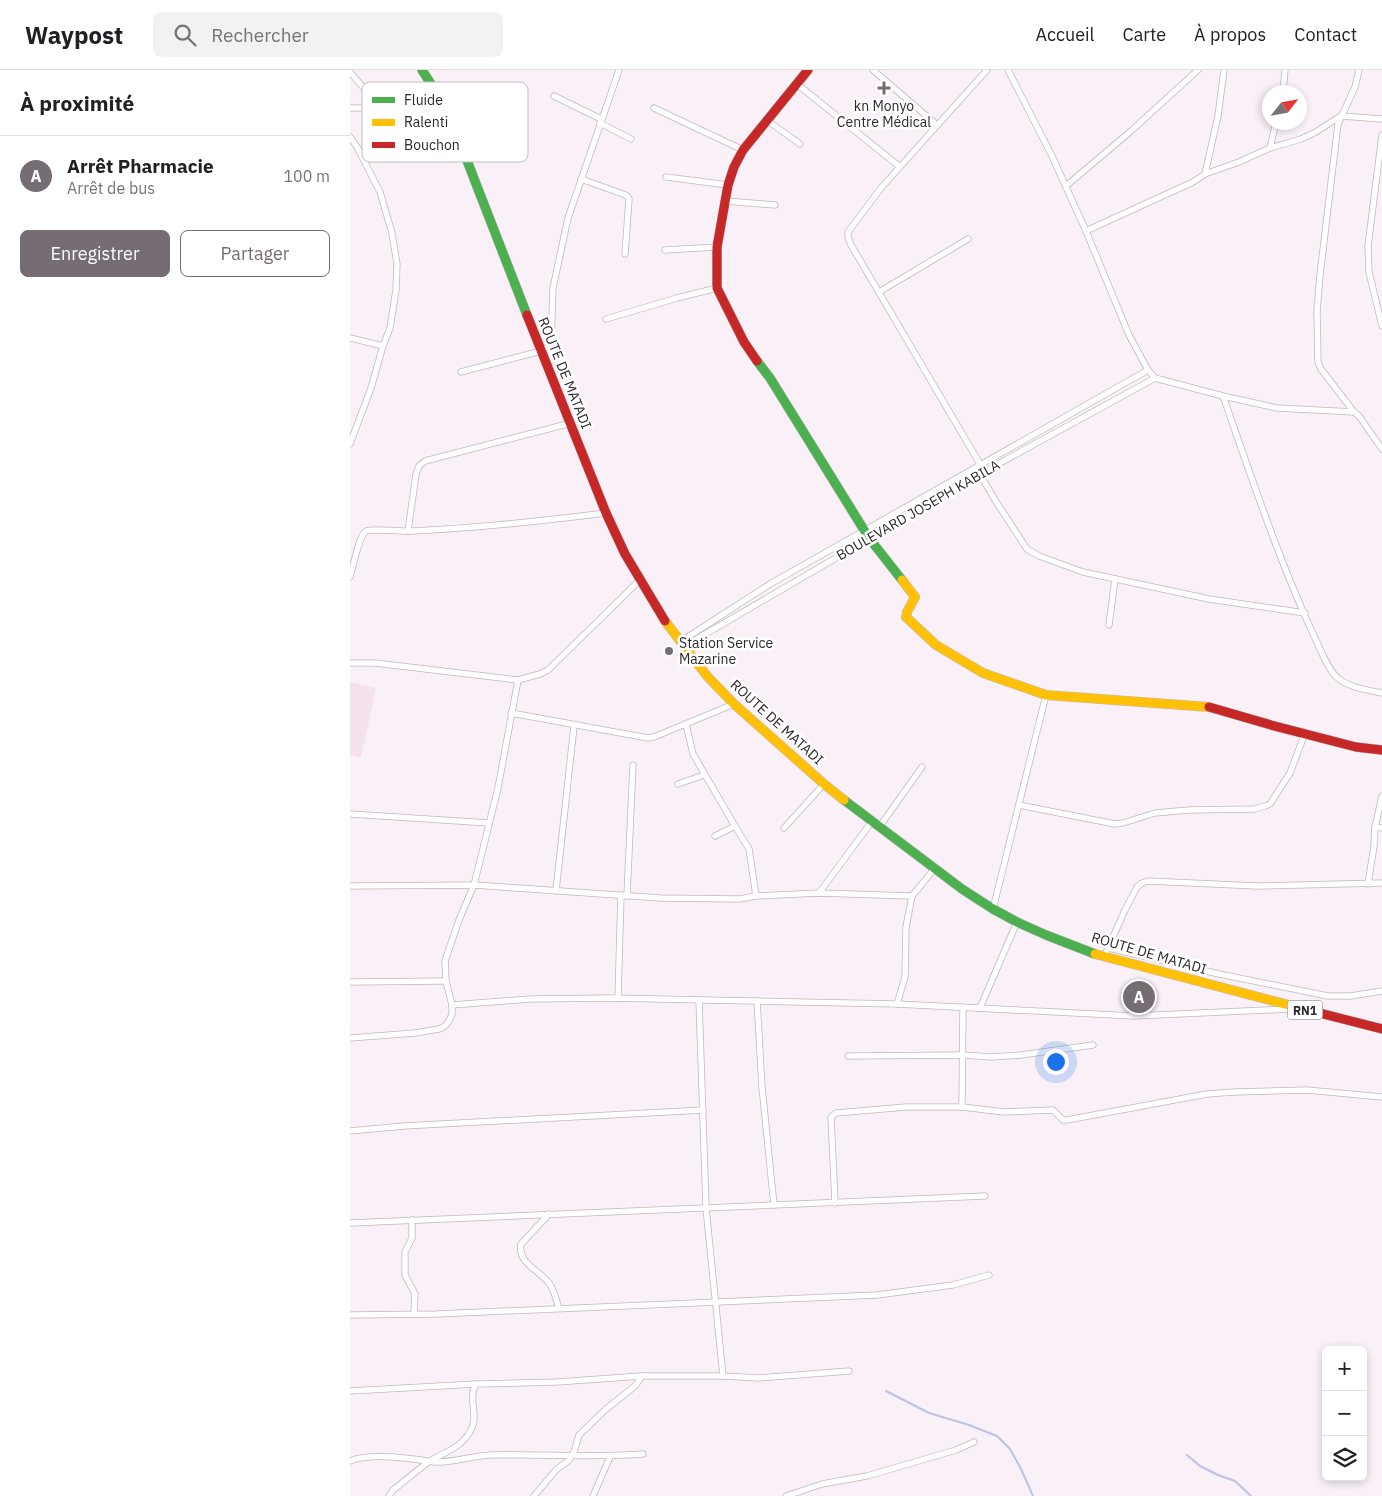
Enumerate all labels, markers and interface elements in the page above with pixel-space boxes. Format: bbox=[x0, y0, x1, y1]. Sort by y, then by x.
search box bbox=[153, 12, 503, 57]
text: Waypost bbox=[25, 19, 123, 51]
icon: search bbox=[171, 21, 199, 49]
text: Rechercher bbox=[211, 23, 309, 47]
text: Accueil bbox=[1035, 23, 1094, 46]
text: Carte bbox=[1122, 23, 1166, 46]
text: À propos bbox=[1194, 23, 1266, 46]
text: Contact bbox=[1294, 23, 1357, 46]
marker: kn Monyo Centre Médical bbox=[877, 81, 891, 95]
legend bbox=[362, 82, 528, 162]
north arrow bbox=[1262, 85, 1307, 130]
text: À proximité bbox=[20, 89, 134, 117]
text: Fluide bbox=[404, 91, 443, 109]
place label: kn Monyo Centre Médical bbox=[837, 97, 931, 131]
text: Ralenti bbox=[404, 113, 448, 131]
text: Bouchon bbox=[404, 136, 460, 154]
text: Arrêt Pharmacie bbox=[67, 154, 214, 178]
text: A bbox=[31, 166, 41, 186]
text: 100 m bbox=[283, 166, 330, 186]
text: Arrêt de bus bbox=[67, 178, 155, 198]
button: Enregistrer bbox=[20, 230, 170, 277]
button: Partager bbox=[180, 230, 330, 277]
street label: ROUTE DE MATADI bbox=[534, 314, 596, 432]
street label: BOULEVARD JOSEPH KABILA bbox=[833, 456, 1003, 564]
place label: Station Service Mazarine bbox=[679, 634, 773, 668]
marker: Station Service Mazarine bbox=[663, 645, 675, 657]
street label: ROUTE DE MATADI bbox=[727, 675, 827, 769]
street label: ROUTE DE MATADI bbox=[1089, 928, 1209, 978]
pin: A bbox=[1123, 978, 1155, 1016]
road number: RN1 bbox=[1288, 1000, 1322, 1020]
your location bbox=[1043, 1049, 1069, 1075]
map controls bbox=[1322, 1346, 1367, 1481]
button: + bbox=[1322, 1346, 1367, 1391]
button: − bbox=[1322, 1391, 1367, 1436]
button: layers bbox=[1322, 1436, 1367, 1481]

